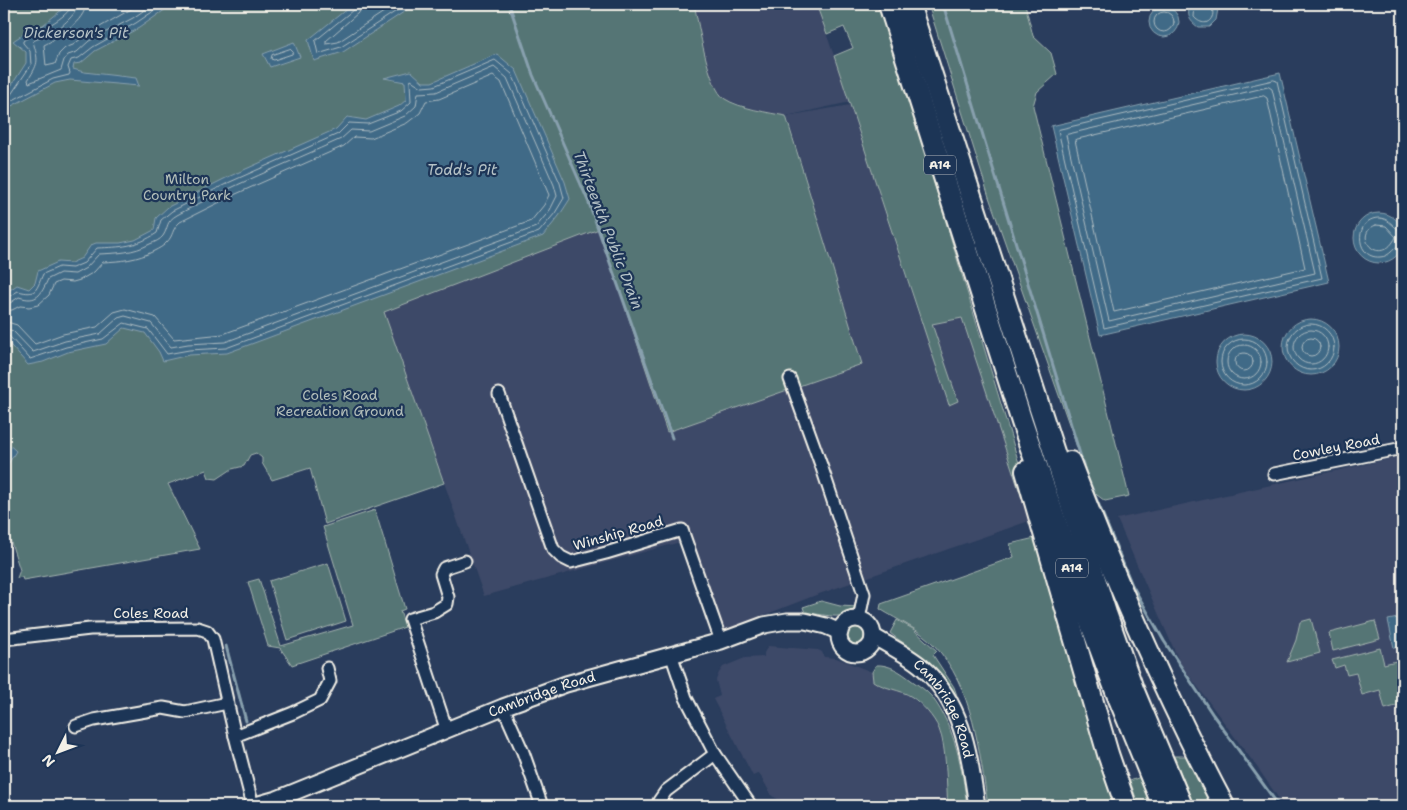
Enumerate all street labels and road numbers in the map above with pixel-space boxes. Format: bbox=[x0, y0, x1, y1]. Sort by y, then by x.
road number: A14 bbox=[924, 156, 956, 174]
street label: Cowley Road bbox=[1291, 430, 1381, 464]
street label: Winship Road bbox=[571, 512, 665, 554]
road number: A14 bbox=[1056, 558, 1088, 578]
street label: Coles Road bbox=[113, 604, 189, 622]
street label: Cambridge Road bbox=[910, 655, 978, 760]
street label: Cambridge Road bbox=[486, 667, 598, 721]

